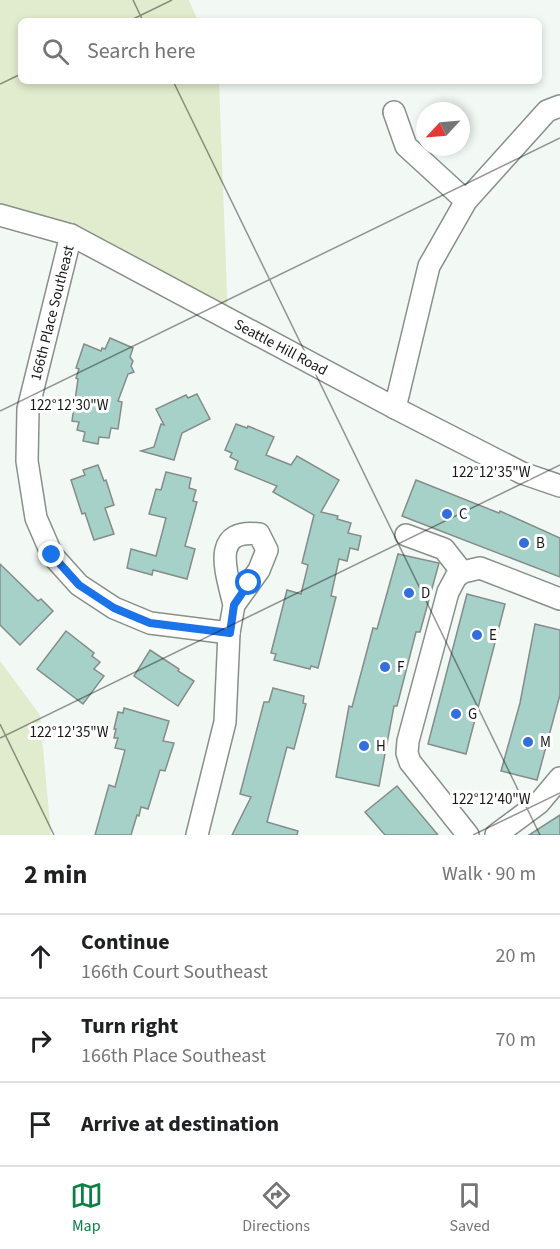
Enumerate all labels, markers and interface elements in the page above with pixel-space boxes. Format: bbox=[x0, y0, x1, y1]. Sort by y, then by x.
search box bbox=[18, 18, 542, 84]
icon: search bbox=[39, 35, 72, 68]
text: Search here bbox=[87, 35, 195, 67]
north arrow bbox=[416, 102, 470, 156]
street label: 166th Place Southeast bbox=[26, 243, 79, 383]
street label: Seattle Hill Road bbox=[230, 314, 331, 381]
text: 122°12'30"W bbox=[29, 395, 109, 416]
text: 122°12'35"W bbox=[451, 462, 531, 483]
place label: C bbox=[459, 504, 468, 525]
marker: C bbox=[440, 507, 454, 521]
place label: B bbox=[536, 533, 545, 554]
marker: B bbox=[517, 536, 531, 550]
route end bbox=[38, 541, 64, 567]
route start bbox=[235, 569, 261, 595]
place label: D bbox=[421, 583, 430, 604]
marker: D bbox=[402, 586, 416, 600]
place label: E bbox=[489, 625, 497, 646]
marker: E bbox=[470, 628, 484, 642]
place label: F bbox=[397, 657, 405, 678]
marker: F bbox=[378, 660, 392, 674]
place label: G bbox=[468, 704, 477, 725]
marker: G bbox=[449, 707, 463, 721]
text: 122°12'35"W bbox=[29, 722, 109, 743]
place label: M bbox=[540, 732, 551, 753]
marker: M bbox=[521, 735, 535, 749]
place label: H bbox=[376, 736, 386, 757]
marker: H bbox=[357, 739, 371, 753]
text: 122°12'40"W bbox=[451, 789, 531, 810]
text: 2 min bbox=[24, 856, 87, 893]
text: Walk · 90 m bbox=[442, 860, 536, 888]
text: Continue bbox=[81, 926, 170, 958]
icon: ahead bbox=[24, 940, 57, 973]
text: 20 m bbox=[496, 942, 536, 970]
text: 166th Court Southeast bbox=[81, 958, 268, 986]
text: Turn right bbox=[81, 1010, 178, 1042]
icon: right bbox=[24, 1024, 57, 1057]
text: 70 m bbox=[496, 1026, 536, 1054]
text: 166th Place Southeast bbox=[81, 1042, 266, 1070]
icon: arrive bbox=[24, 1108, 57, 1141]
text: Arrive at destination bbox=[81, 1108, 279, 1140]
tab: Map bbox=[70, 1179, 103, 1237]
tab: Directions bbox=[242, 1179, 310, 1237]
tab: Saved bbox=[449, 1179, 490, 1237]

